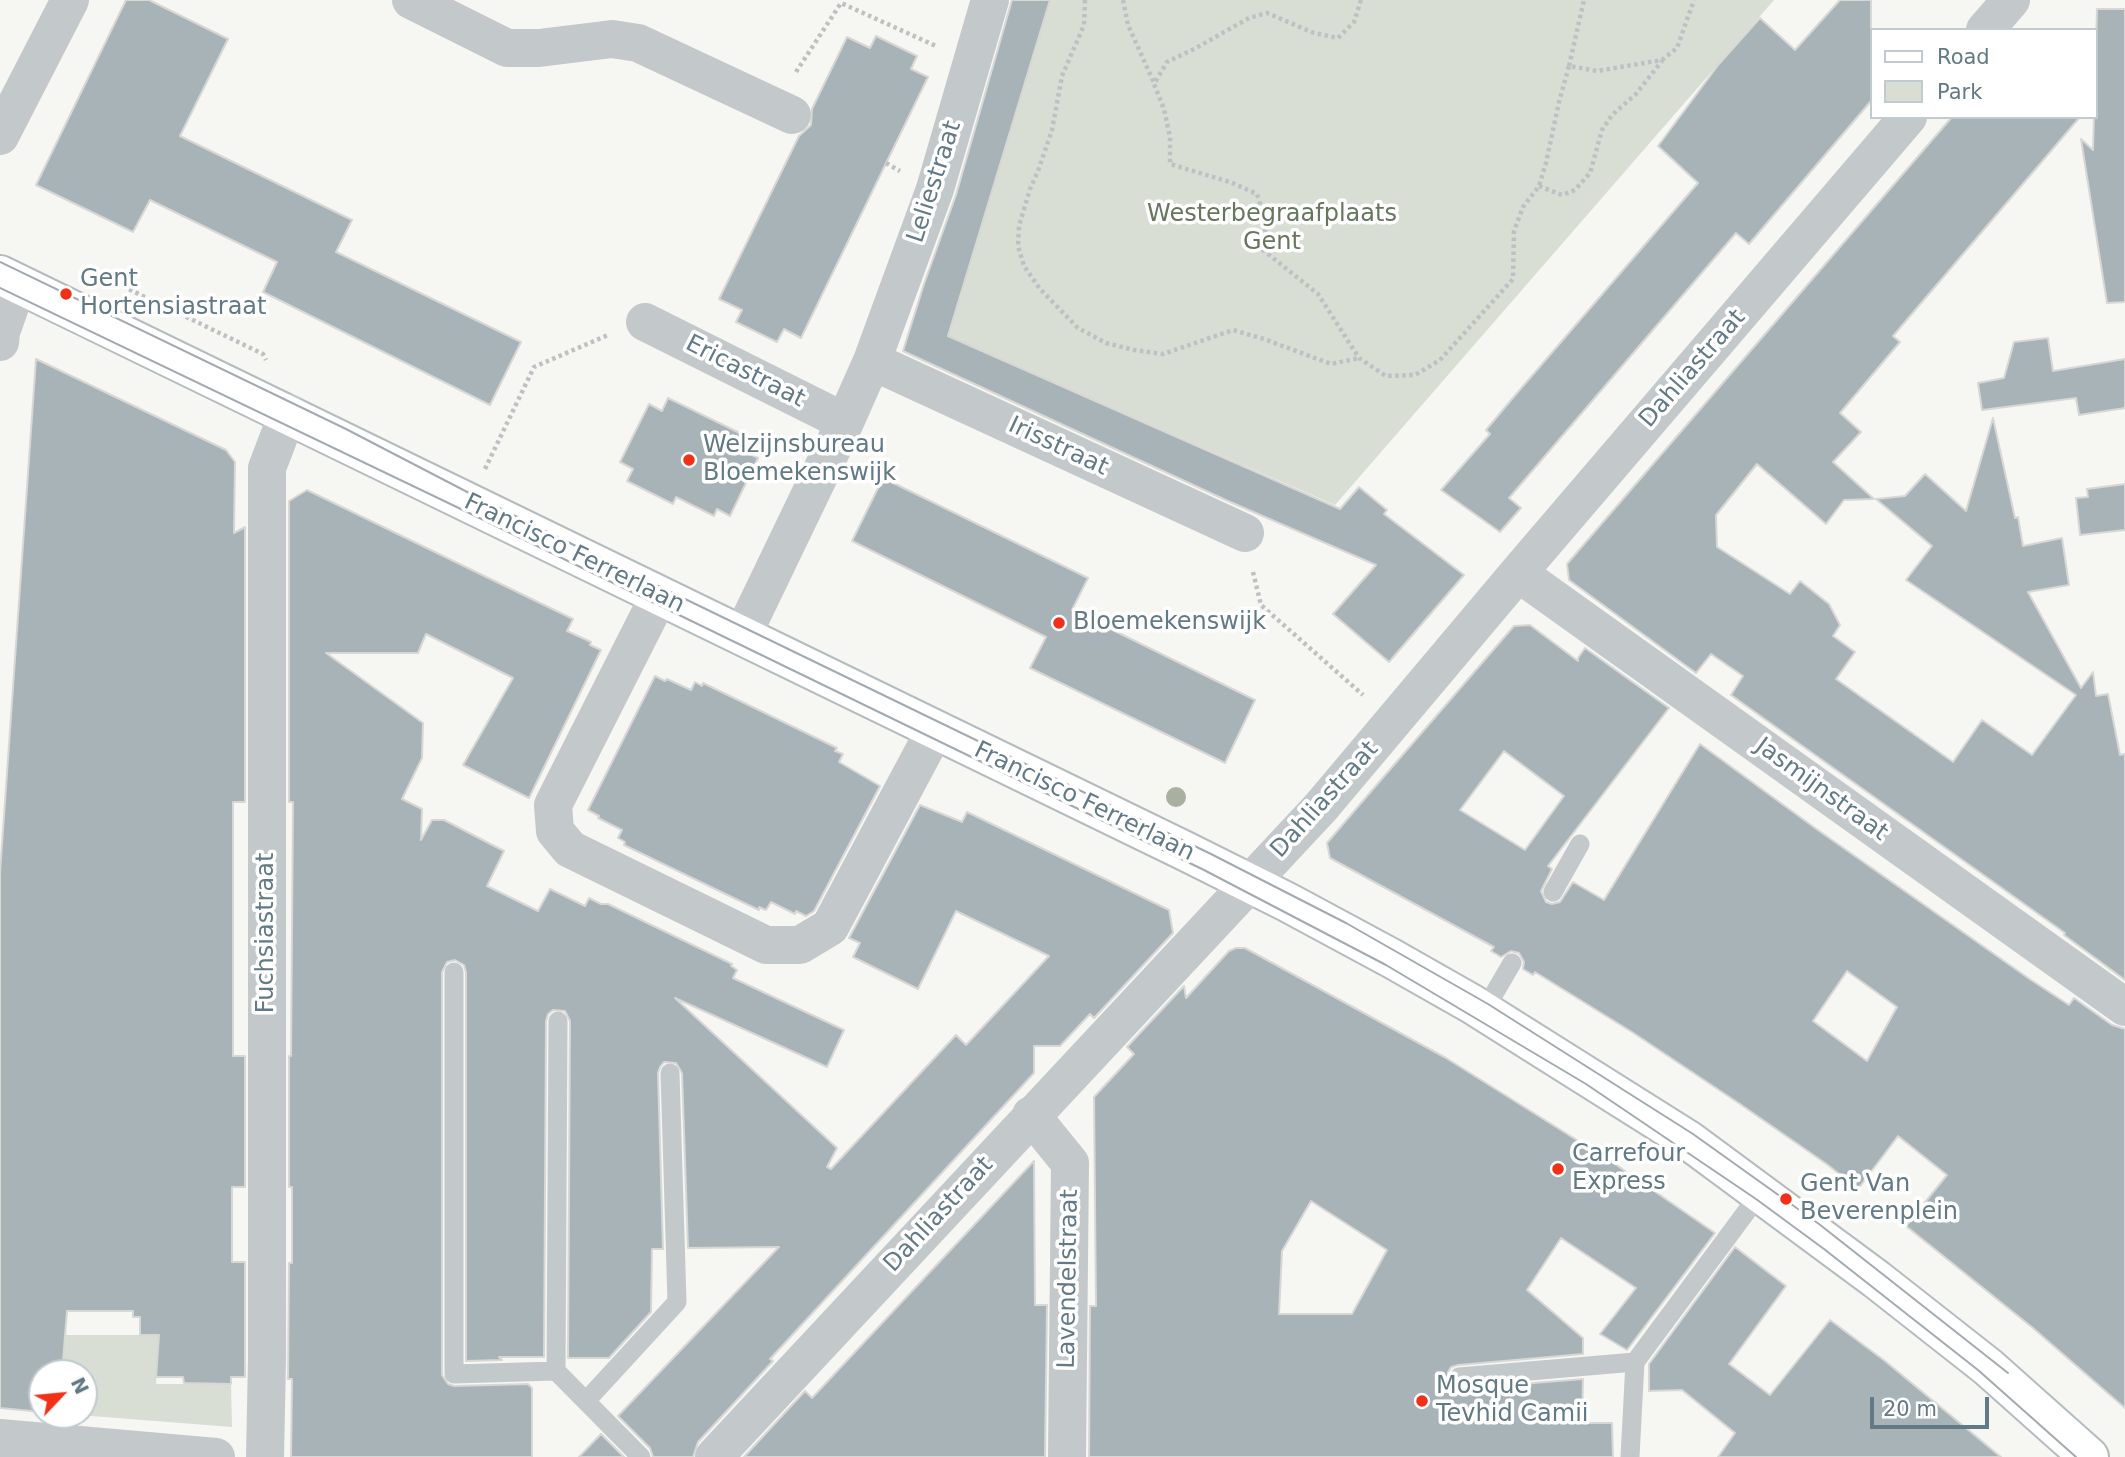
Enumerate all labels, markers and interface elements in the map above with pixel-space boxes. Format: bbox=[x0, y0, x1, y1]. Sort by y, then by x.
legend bbox=[1870, 28, 2097, 119]
text: Road bbox=[1937, 45, 1990, 69]
text: Park bbox=[1937, 80, 1982, 104]
street label: Leliestraat bbox=[902, 117, 968, 247]
park label: Westerbegraafplaats Gent bbox=[1147, 201, 1397, 257]
place label: Gent Hortensiastraat bbox=[80, 266, 266, 322]
marker: Gent Hortensiastraat bbox=[58, 286, 74, 302]
street label: Dahliastraat bbox=[1634, 304, 1752, 434]
street label: Ericastraat bbox=[680, 330, 810, 414]
street label: Irisstraat bbox=[1004, 411, 1112, 483]
place label: Welzijnsbureau Bloemekenswijk bbox=[703, 432, 896, 488]
marker: Welzijnsbureau Bloemekenswijk bbox=[681, 452, 697, 468]
street label: Francisco Ferrerlaan bbox=[459, 488, 689, 620]
place label: Bloemekenswijk bbox=[1073, 609, 1266, 637]
marker: Bloemekenswijk bbox=[1051, 615, 1067, 631]
street label: Jasmijnstraat bbox=[1749, 732, 1893, 848]
street label: Francisco Ferrerlaan bbox=[969, 736, 1199, 868]
street label: Dahliastraat bbox=[1265, 736, 1385, 864]
street label: Fuchsiastraat bbox=[253, 853, 281, 1013]
place label: Carrefour Express bbox=[1572, 1141, 1685, 1197]
street label: Dahliastraat bbox=[878, 1151, 1000, 1279]
marker: Carrefour Express bbox=[1550, 1161, 1566, 1177]
place label: Gent Van Beverenplein bbox=[1800, 1171, 1958, 1227]
street label: Lavendelstraat bbox=[1053, 1189, 1085, 1369]
marker: Gent Van Beverenplein bbox=[1778, 1191, 1794, 1207]
north arrow bbox=[28, 1359, 98, 1429]
place label: Mosque Tevhid Camii bbox=[1436, 1373, 1588, 1429]
text: N bbox=[67, 1374, 93, 1398]
scale bar bbox=[1873, 1384, 1992, 1428]
marker: Mosque Tevhid Camii bbox=[1414, 1393, 1430, 1409]
text: 20 m bbox=[1883, 1397, 1937, 1421]

